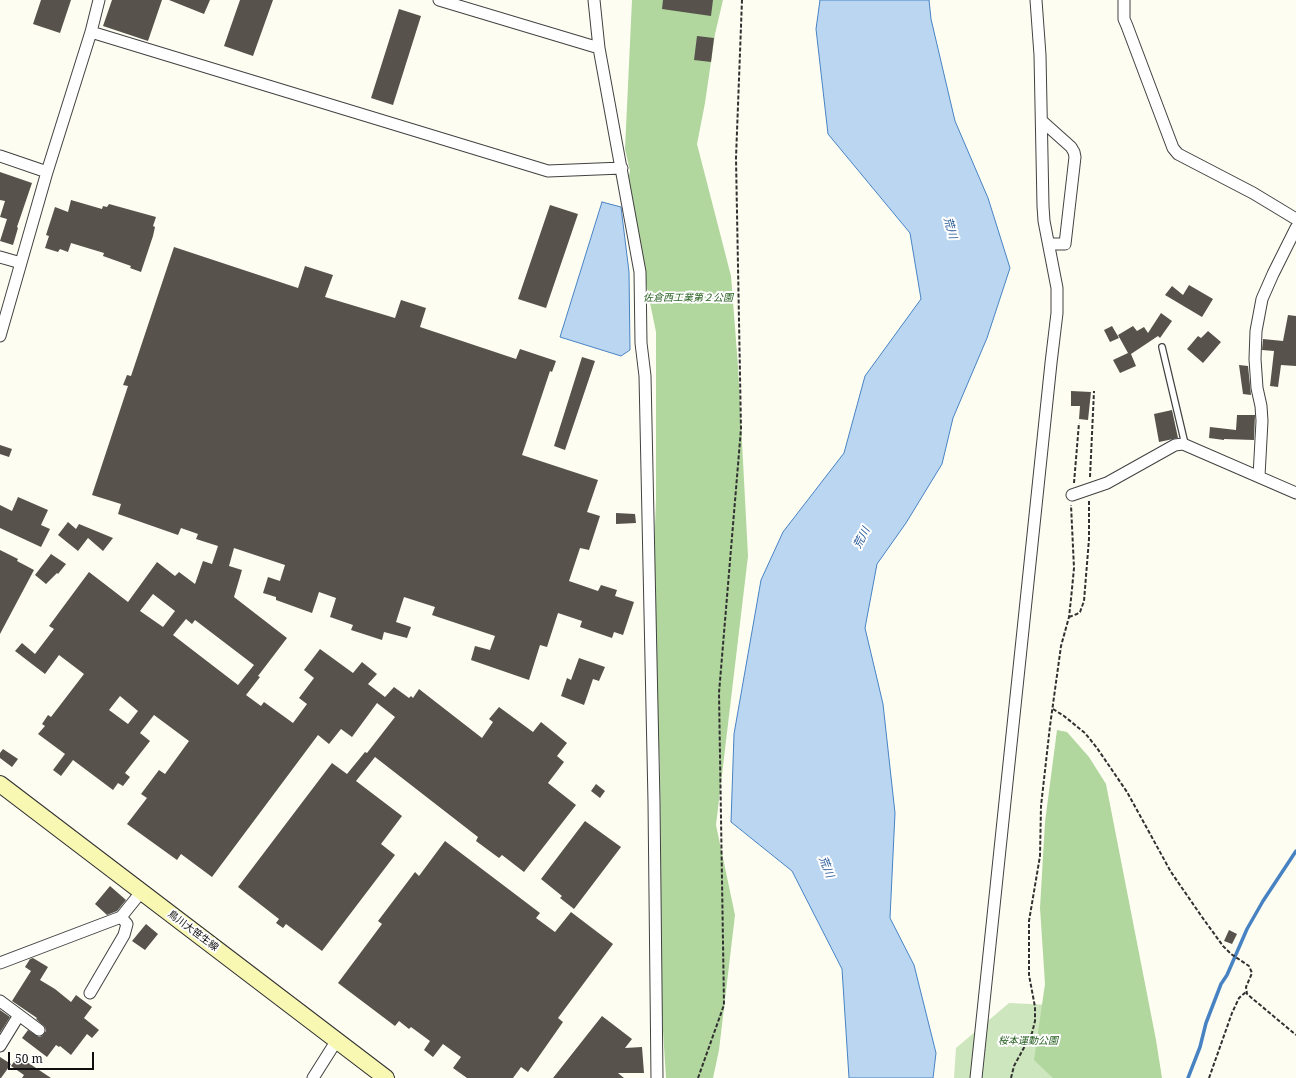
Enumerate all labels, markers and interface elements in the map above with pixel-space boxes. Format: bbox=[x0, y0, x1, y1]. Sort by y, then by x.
water label: 荒川 bbox=[941, 216, 959, 240]
park label: 佐倉西工業第２公園 bbox=[643, 292, 733, 304]
water label: 荒川 bbox=[851, 525, 873, 551]
water label: 荒川 bbox=[816, 854, 836, 880]
street label: 鳥川大笹生線 bbox=[165, 908, 221, 954]
park label: 桜本運動公園 bbox=[998, 1035, 1058, 1047]
scale bar bbox=[10, 1044, 96, 1070]
text: 50 m bbox=[15, 1050, 43, 1067]

